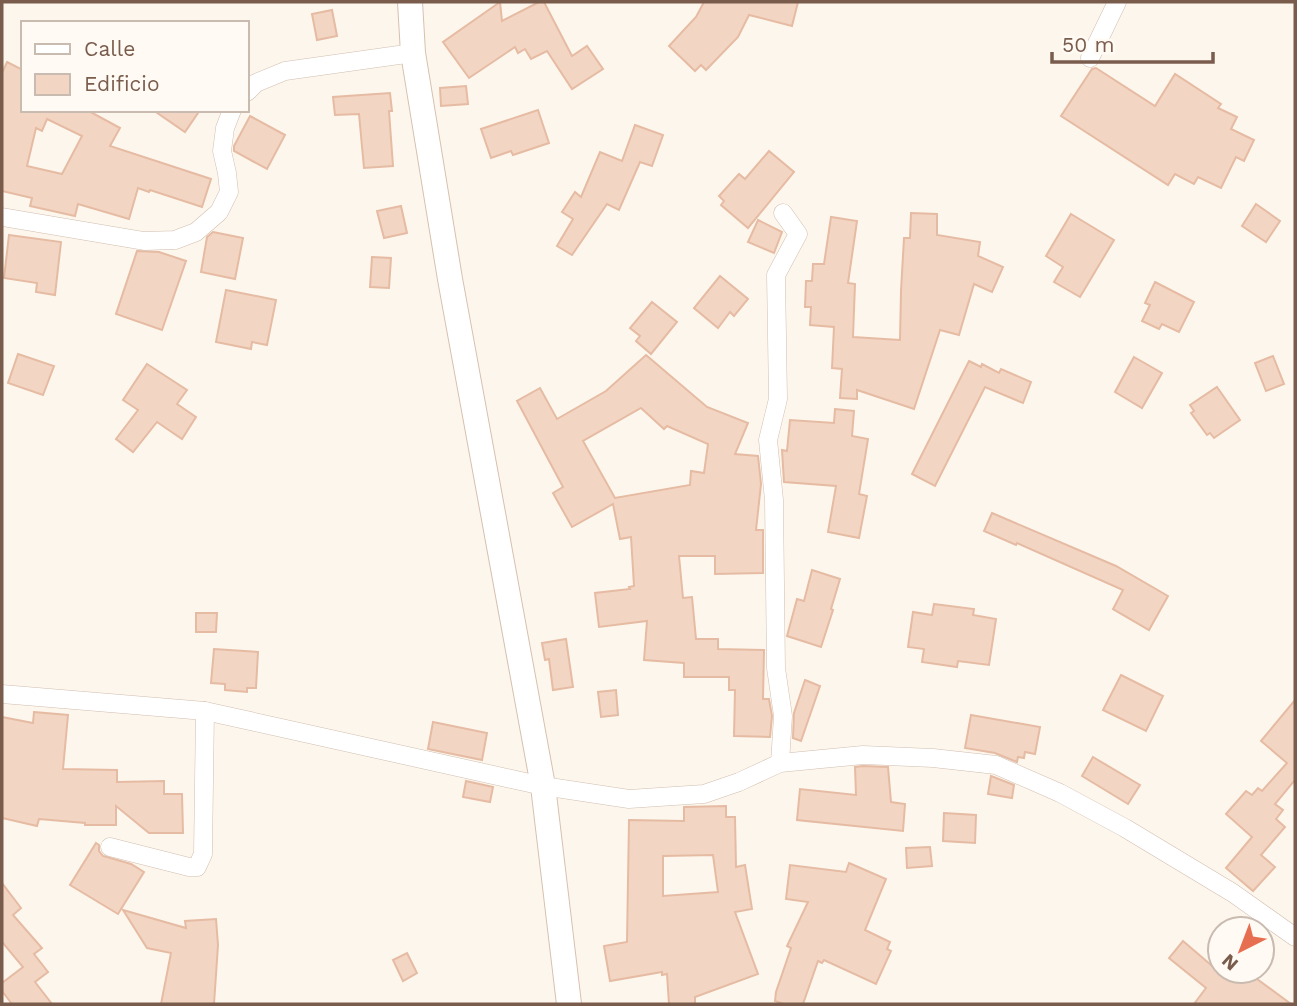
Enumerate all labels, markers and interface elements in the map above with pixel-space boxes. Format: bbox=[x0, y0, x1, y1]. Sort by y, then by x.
legend bbox=[21, 21, 248, 112]
scale bar bbox=[1052, 21, 1213, 65]
text: 50 m bbox=[1062, 32, 1114, 57]
text: Calle bbox=[84, 36, 135, 61]
text: Edificio bbox=[84, 71, 160, 96]
north arrow bbox=[1206, 915, 1276, 985]
text: N bbox=[1217, 949, 1243, 976]

